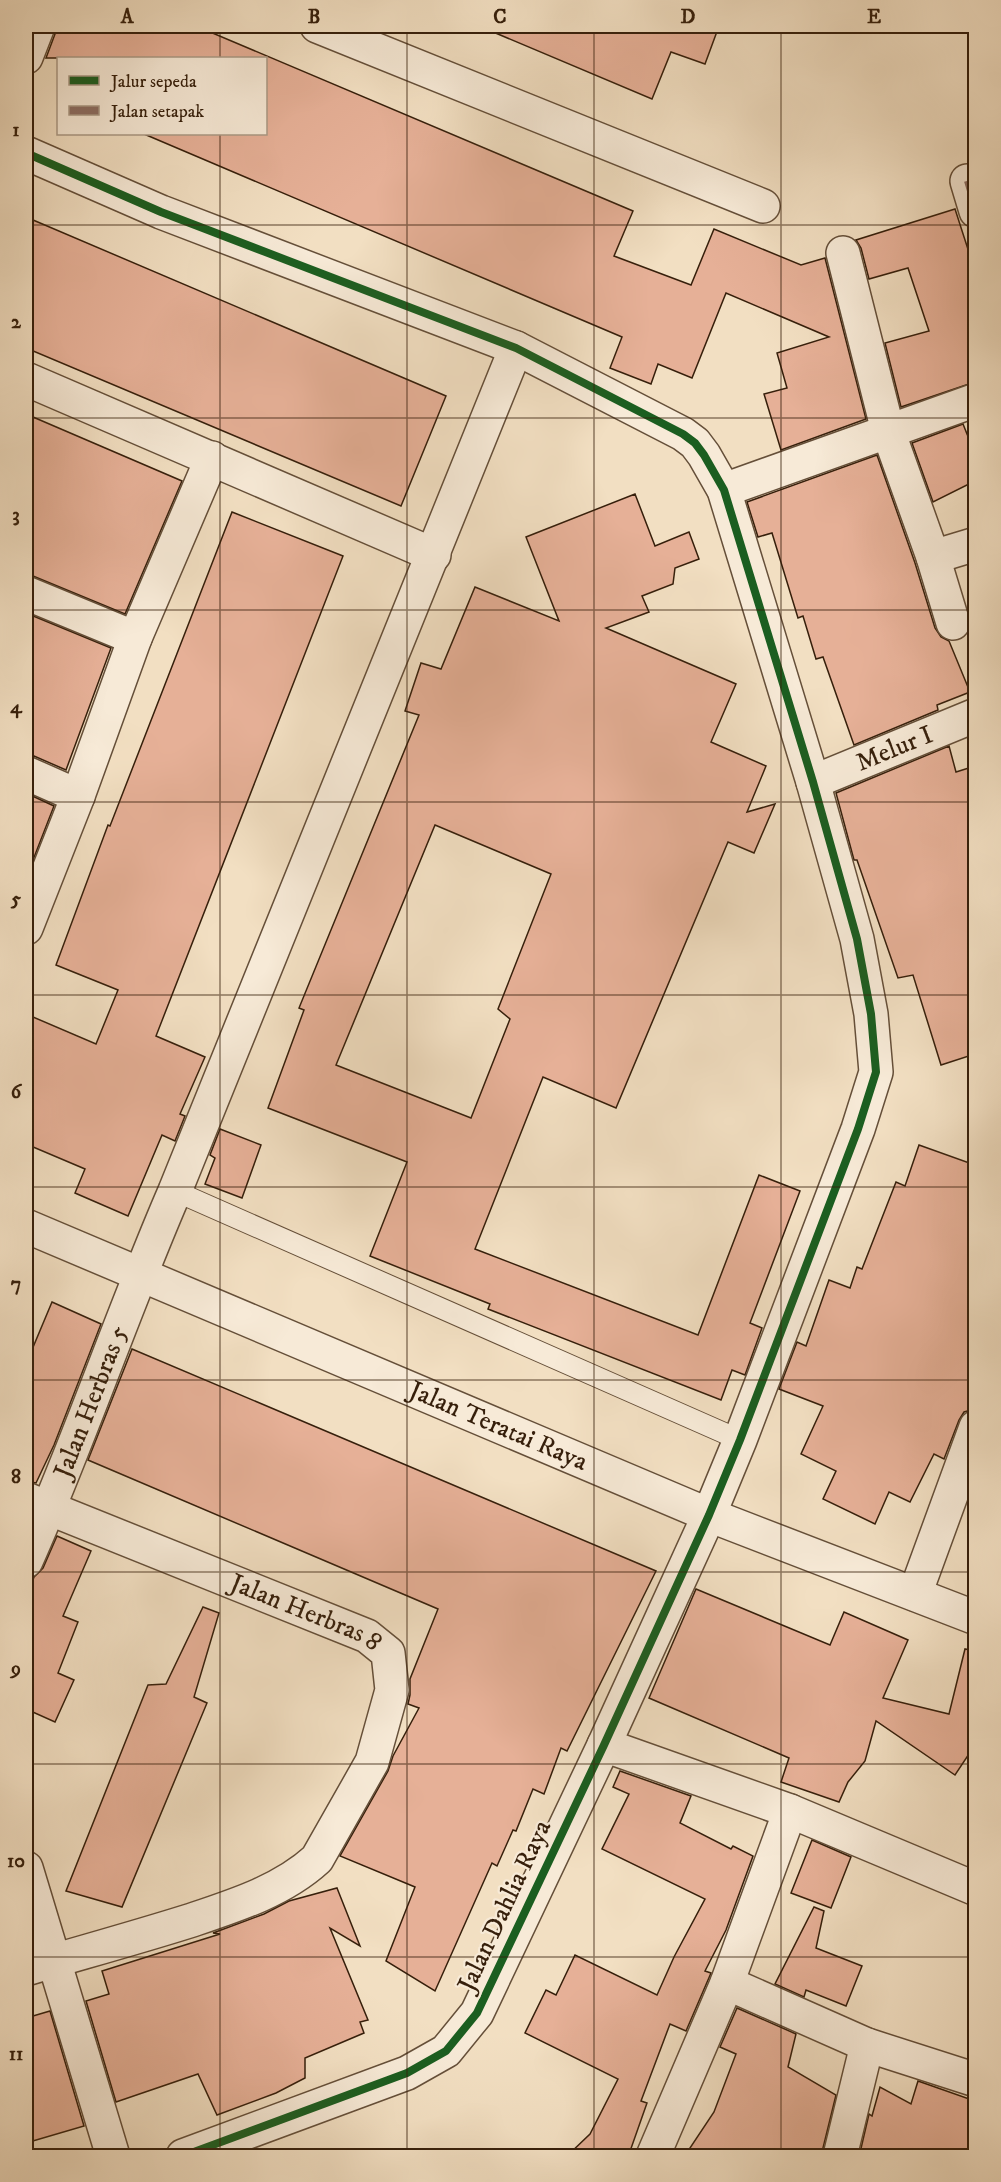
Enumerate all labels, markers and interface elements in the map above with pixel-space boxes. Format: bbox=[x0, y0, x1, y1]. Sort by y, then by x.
text: A bbox=[120, 5, 135, 30]
text: B bbox=[308, 5, 320, 30]
text: C bbox=[493, 5, 507, 30]
text: D bbox=[681, 5, 696, 30]
text: E bbox=[867, 5, 881, 30]
legend bbox=[57, 57, 267, 135]
text: Jalur sepeda bbox=[109, 71, 197, 93]
text: Jalan setapak bbox=[109, 101, 204, 123]
text: 1 bbox=[12, 118, 20, 143]
text: 2 bbox=[11, 310, 22, 335]
text: 3 bbox=[12, 503, 20, 528]
text: 4 bbox=[10, 695, 23, 720]
street label: Melur I bbox=[851, 718, 938, 779]
text: 5 bbox=[10, 887, 21, 912]
text: 6 bbox=[11, 1080, 23, 1105]
text: 7 bbox=[11, 1272, 21, 1297]
street label: Jalan Herbras 5 bbox=[46, 1321, 135, 1485]
street label: Jalan Teratai Raya bbox=[402, 1373, 593, 1478]
text: 8 bbox=[11, 1465, 21, 1490]
street label: Jalan Herbras 8 bbox=[224, 1566, 389, 1658]
text: 9 bbox=[9, 1657, 21, 1682]
street label: Jalan Dahlia Raya bbox=[450, 1815, 559, 1999]
text: 10 bbox=[7, 1849, 25, 1874]
text: 11 bbox=[9, 2042, 23, 2067]

